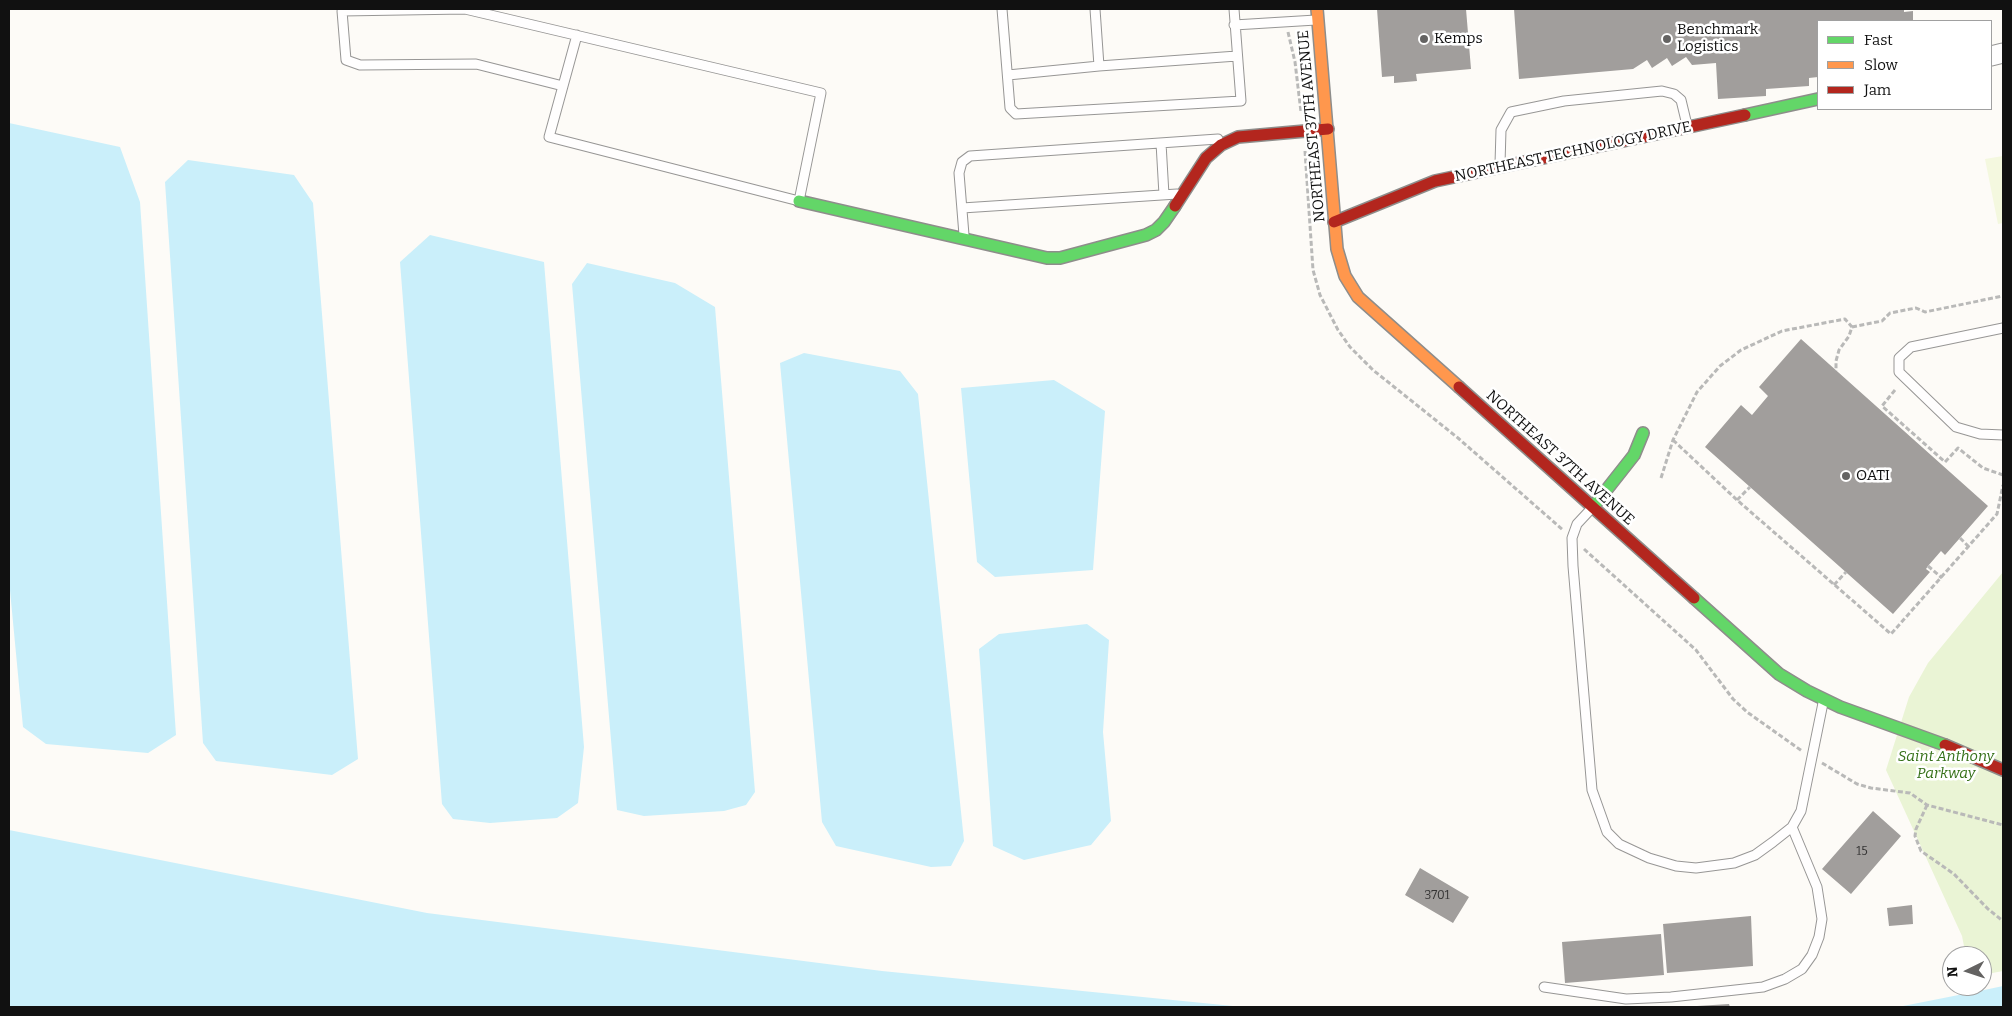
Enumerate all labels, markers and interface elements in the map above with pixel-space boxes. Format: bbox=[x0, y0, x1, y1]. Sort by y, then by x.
legend bbox=[1817, 20, 1992, 110]
place label: Benchmark Logistics bbox=[1677, 21, 1758, 56]
street label: NORTHEAST 37TH AVENUE bbox=[1295, 29, 1329, 223]
place label: Kemps bbox=[1434, 30, 1483, 48]
text: Fast bbox=[1864, 31, 1893, 49]
marker: Kemps bbox=[1418, 33, 1430, 45]
marker: Benchmark Logistics bbox=[1661, 33, 1673, 45]
text: Slow bbox=[1864, 56, 1898, 74]
text: Jam bbox=[1864, 81, 1891, 99]
street label: NORTHEAST TECHNOLOGY DRIVE bbox=[1453, 118, 1693, 186]
street label: NORTHEAST 37TH AVENUE bbox=[1482, 387, 1638, 529]
place label: OATI bbox=[1856, 467, 1890, 485]
marker: OATI bbox=[1840, 470, 1852, 482]
park label: Saint Anthony Parkway bbox=[1898, 748, 1994, 783]
house number: 15 bbox=[1856, 845, 1868, 859]
house number: 3701 bbox=[1424, 889, 1450, 903]
north arrow bbox=[1942, 946, 1992, 996]
text: N bbox=[1944, 966, 1961, 978]

